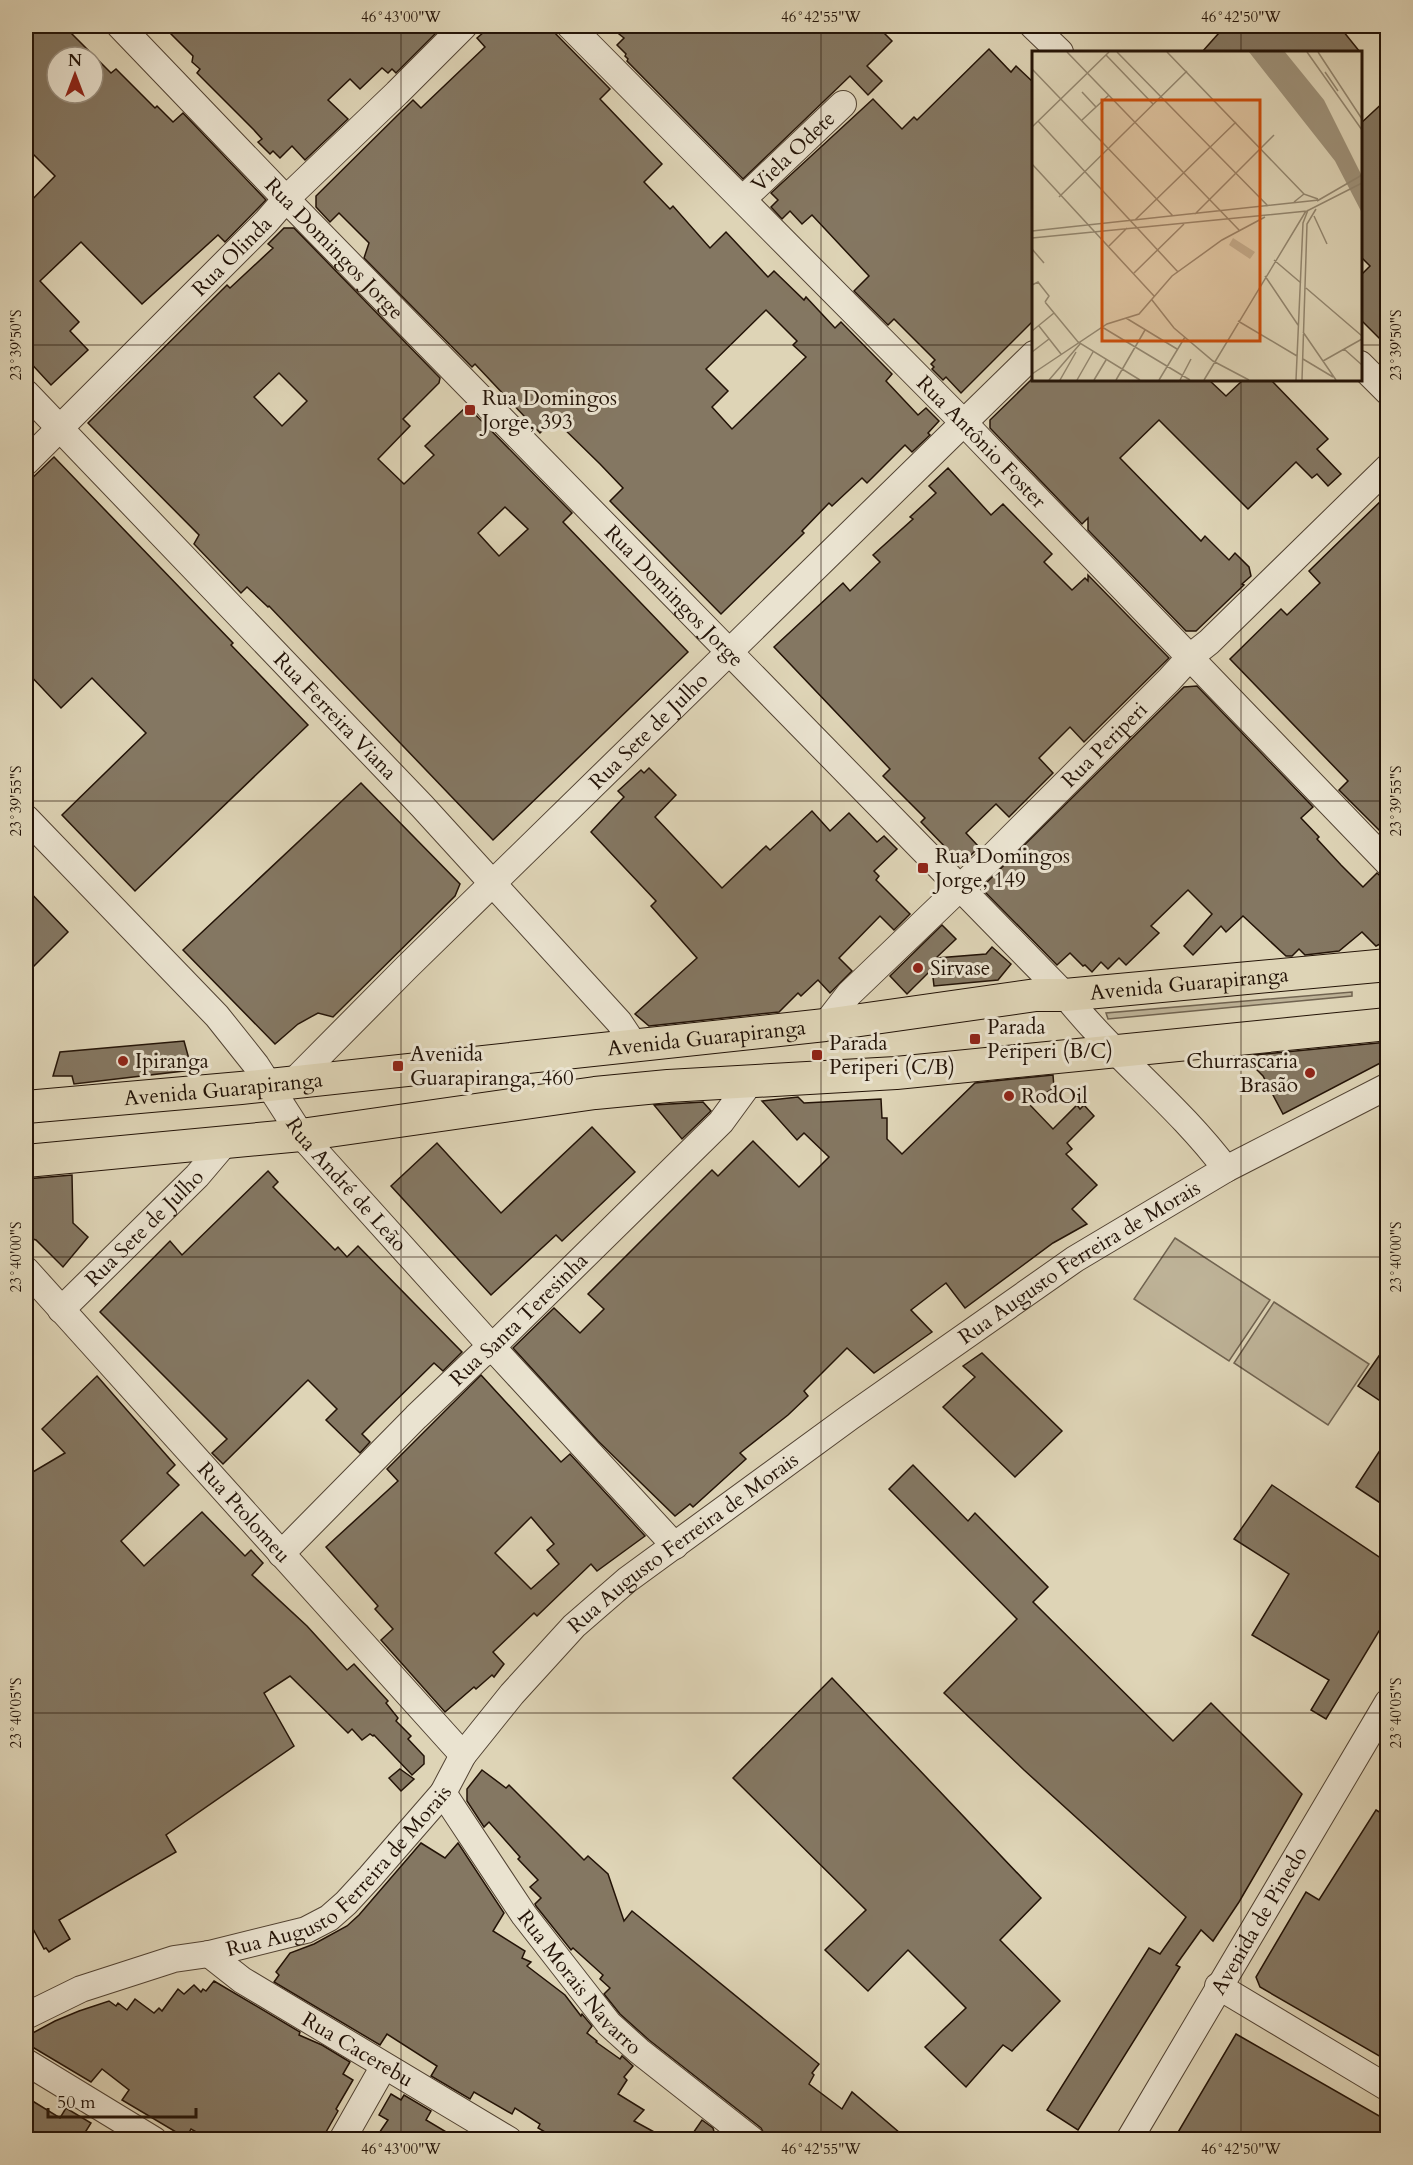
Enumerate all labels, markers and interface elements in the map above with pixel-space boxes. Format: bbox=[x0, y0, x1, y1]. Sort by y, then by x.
text: 46°43'00"W bbox=[361, 7, 441, 27]
text: 46°42'55"W bbox=[781, 7, 861, 27]
text: 46°42'50"W bbox=[1201, 7, 1281, 27]
north arrow bbox=[45, 45, 105, 105]
text: N bbox=[68, 50, 82, 72]
inset map bbox=[1032, 51, 1362, 381]
street label: Viela Odete bbox=[745, 105, 842, 199]
street label: Rua Domingos Jorge bbox=[258, 171, 410, 326]
street label: Rua Olinda bbox=[186, 210, 279, 303]
text: 23°39'50"S bbox=[6, 310, 26, 380]
text: 23°39'50"S bbox=[1386, 310, 1406, 380]
street label: Rua Antônio Foster bbox=[910, 369, 1053, 515]
place label: Rua Domingos Jorge, 393 bbox=[479, 384, 617, 437]
marker: Rua Domingos Jorge, 393 bbox=[463, 403, 477, 417]
street label: Rua Domingos Jorge bbox=[598, 519, 750, 674]
street label: Rua Ferreira Viana bbox=[267, 646, 403, 786]
street label: Rua Sete de Julho bbox=[583, 666, 715, 796]
street label: Rua Periperi bbox=[1055, 696, 1154, 794]
text: 23°39'55"S bbox=[6, 766, 26, 836]
text: 23°39'55"S bbox=[1386, 766, 1406, 836]
place label: Rua Domingos Jorge, 149 bbox=[932, 842, 1070, 895]
marker: Rua Domingos Jorge, 149 bbox=[916, 861, 930, 875]
place label: Sirvase bbox=[930, 954, 990, 983]
street label: Avenida Guarapiranga bbox=[1089, 960, 1290, 1008]
marker: Sirvase bbox=[911, 961, 925, 975]
street label: Avenida Guarapiranga bbox=[606, 1013, 807, 1063]
place label: Parada Periperi (B/C) bbox=[987, 1013, 1113, 1066]
place label: Parada Periperi (C/B) bbox=[829, 1029, 955, 1082]
marker: Parada Periperi (B/C) bbox=[968, 1032, 982, 1046]
place label: Avenida Guarapiranga, 460 bbox=[410, 1040, 574, 1093]
place label: Ipiranga bbox=[135, 1047, 209, 1076]
place label: Churrascaria Brasão bbox=[1186, 1047, 1298, 1100]
marker: Parada Periperi (C/B) bbox=[810, 1048, 824, 1062]
marker: Ipiranga bbox=[116, 1054, 130, 1068]
marker: Avenida Guarapiranga, 460 bbox=[391, 1059, 405, 1073]
street label: Avenida Guarapiranga bbox=[123, 1065, 324, 1113]
marker: Churrascaria Brasão bbox=[1303, 1066, 1317, 1080]
place label: RodOil bbox=[1021, 1082, 1087, 1111]
marker: RodOil bbox=[1002, 1089, 1016, 1103]
street label: Rua André de Leão bbox=[278, 1112, 413, 1258]
street label: Rua Sete de Julho bbox=[79, 1163, 210, 1293]
street label: Rua Augusto Ferreira de Morais bbox=[953, 1174, 1206, 1352]
text: 23°40'00"S bbox=[6, 1222, 26, 1292]
text: 23°40'00"S bbox=[1386, 1222, 1406, 1292]
street label: Rua Santa Teresinha bbox=[443, 1247, 594, 1393]
street label: Rua Augusto Ferreira de Morais bbox=[562, 1446, 804, 1640]
street label: Rua Ptolomeu bbox=[191, 1456, 297, 1569]
text: 23°40'05"S bbox=[6, 1678, 26, 1748]
text: 23°40'05"S bbox=[1386, 1678, 1406, 1748]
street label: Rua Augusto Ferreira de Morais bbox=[223, 1781, 459, 1964]
street label: Avenida de Pinedo bbox=[1204, 1841, 1314, 2000]
street label: Rua Morais Navarro bbox=[510, 1904, 648, 2062]
street label: Rua Cacerebu bbox=[296, 2005, 419, 2094]
scale bar bbox=[48, 2081, 196, 2119]
text: 50 m bbox=[57, 2090, 96, 2115]
text: 46°43'00"W bbox=[361, 2139, 441, 2159]
text: 46°42'55"W bbox=[781, 2139, 861, 2159]
text: 46°42'50"W bbox=[1201, 2139, 1281, 2159]

